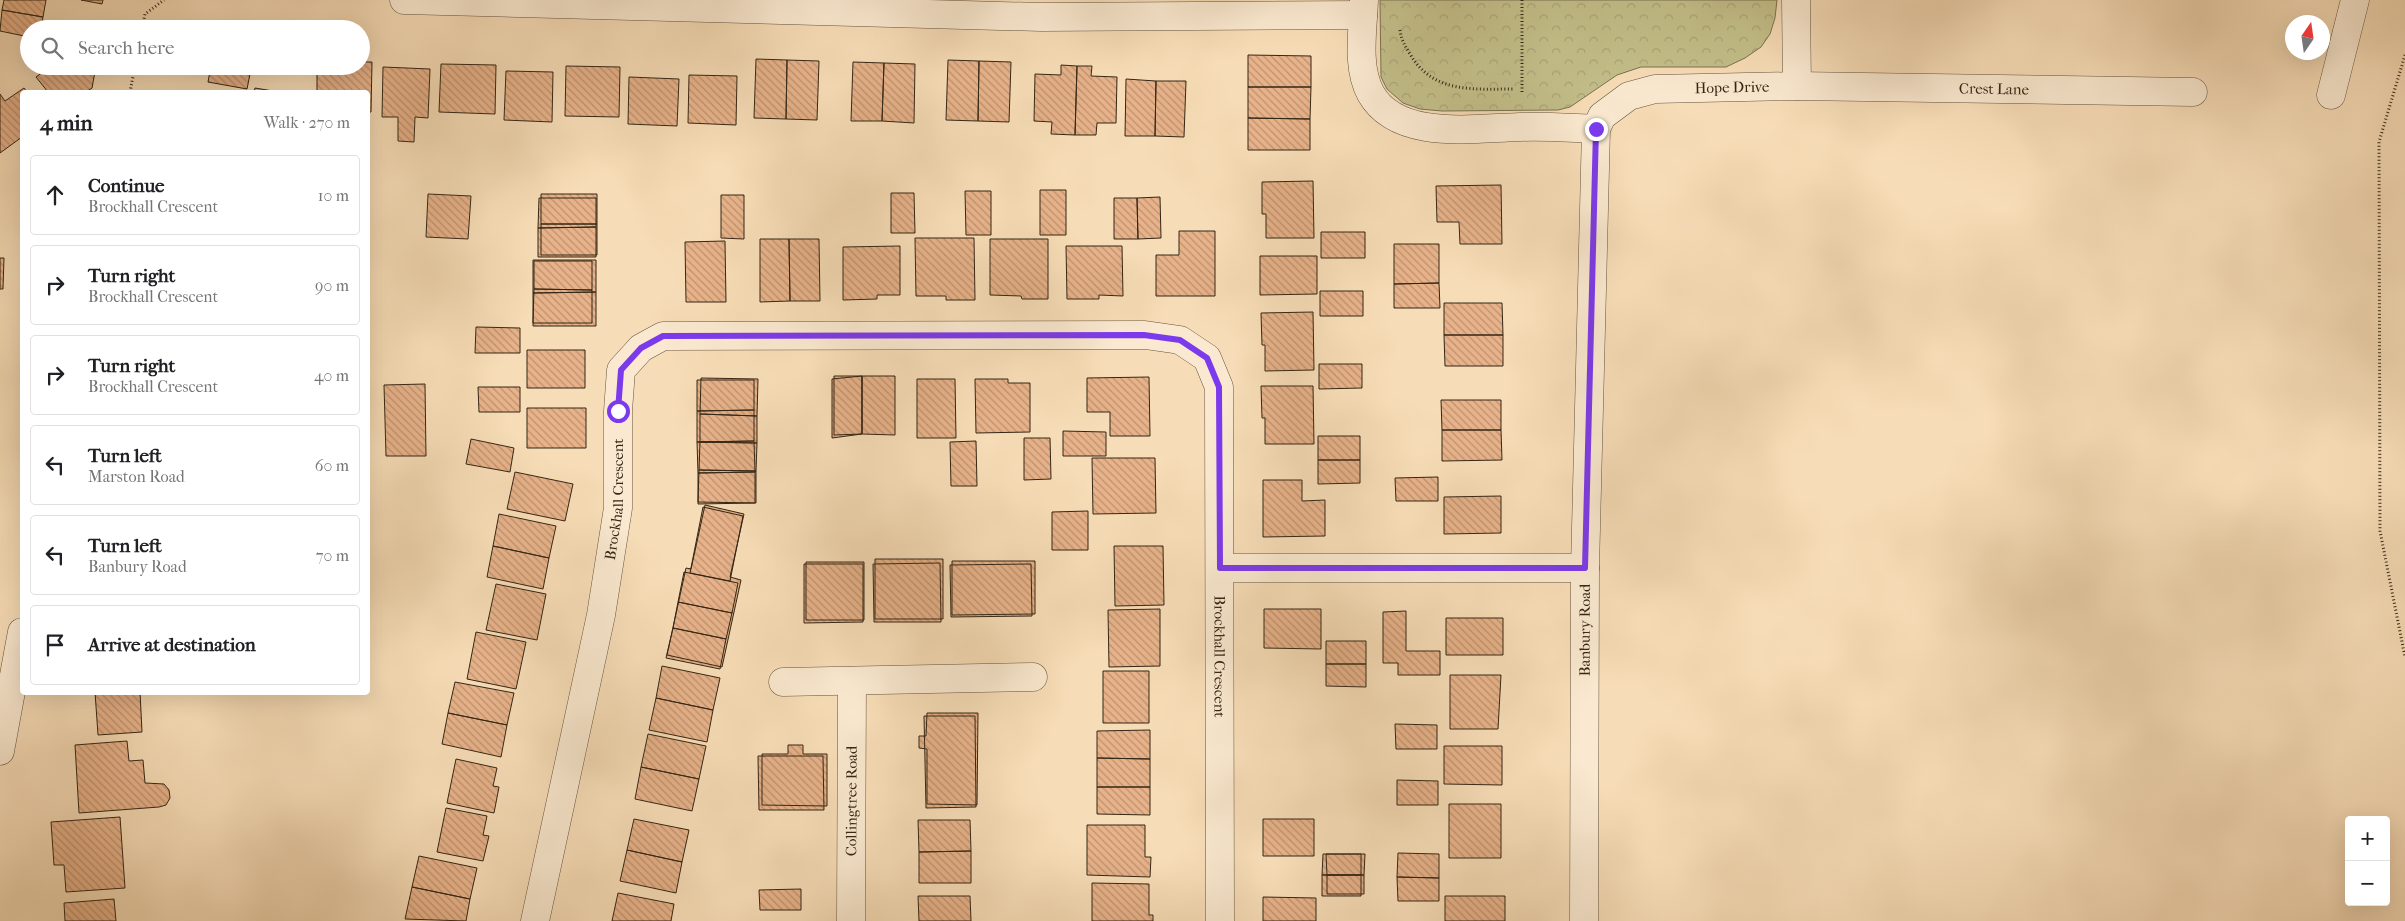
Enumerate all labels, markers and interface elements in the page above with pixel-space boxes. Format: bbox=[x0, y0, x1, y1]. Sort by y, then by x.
north arrow bbox=[2285, 15, 2330, 60]
search box bbox=[20, 20, 370, 75]
icon: search bbox=[38, 34, 66, 62]
text: Search here bbox=[78, 37, 174, 59]
street label: Hope Drive bbox=[1694, 78, 1770, 97]
street label: Crest Lane bbox=[1959, 79, 2030, 99]
text: 4 min bbox=[40, 111, 93, 135]
text: Walk · 270 m bbox=[264, 113, 350, 132]
route end bbox=[1585, 118, 1608, 141]
text: Continue bbox=[88, 175, 164, 197]
icon: ahead bbox=[41, 181, 69, 209]
text: 10 m bbox=[318, 186, 349, 205]
text: Brockhall Crescent bbox=[88, 197, 218, 216]
text: Turn right bbox=[88, 265, 175, 287]
icon: right bbox=[41, 271, 69, 299]
text: 90 m bbox=[315, 276, 349, 295]
text: Brockhall Crescent bbox=[88, 287, 218, 306]
text: Turn right bbox=[88, 355, 175, 377]
icon: right bbox=[41, 361, 69, 389]
text: 40 m bbox=[314, 366, 349, 385]
text: Brockhall Crescent bbox=[88, 377, 218, 396]
route start bbox=[607, 400, 630, 423]
street label: Brockhall Crescent bbox=[601, 438, 627, 561]
text: Turn left bbox=[88, 445, 162, 467]
icon: left bbox=[41, 451, 69, 479]
text: 60 m bbox=[315, 456, 349, 475]
text: Marston Road bbox=[88, 467, 185, 486]
text: Turn left bbox=[88, 535, 162, 557]
icon: left bbox=[41, 541, 69, 569]
text: 70 m bbox=[316, 546, 349, 565]
text: Banbury Road bbox=[88, 557, 187, 576]
street label: Banbury Road bbox=[1576, 583, 1594, 676]
street label: Brockhall Crescent bbox=[1210, 595, 1229, 718]
icon: arrive bbox=[41, 631, 69, 659]
text: Arrive at destination bbox=[88, 634, 256, 656]
street label: Collingtree Road bbox=[842, 745, 861, 856]
map controls bbox=[2345, 816, 2390, 906]
button: + bbox=[2345, 816, 2390, 861]
button: − bbox=[2345, 861, 2390, 906]

